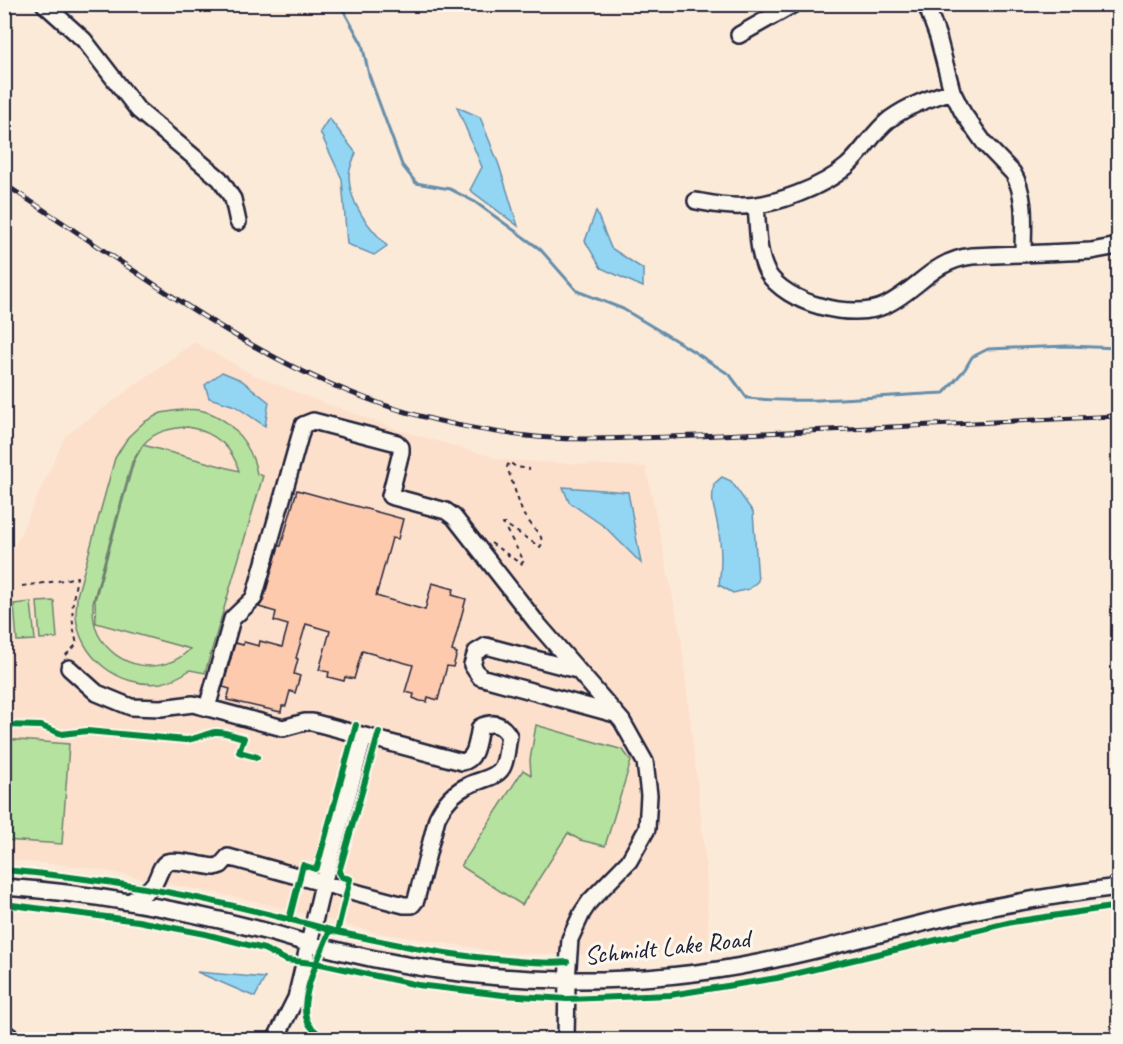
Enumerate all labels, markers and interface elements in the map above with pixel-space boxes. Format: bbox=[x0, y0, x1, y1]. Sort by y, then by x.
street label: Schmidt Lake Road bbox=[583, 922, 755, 972]

